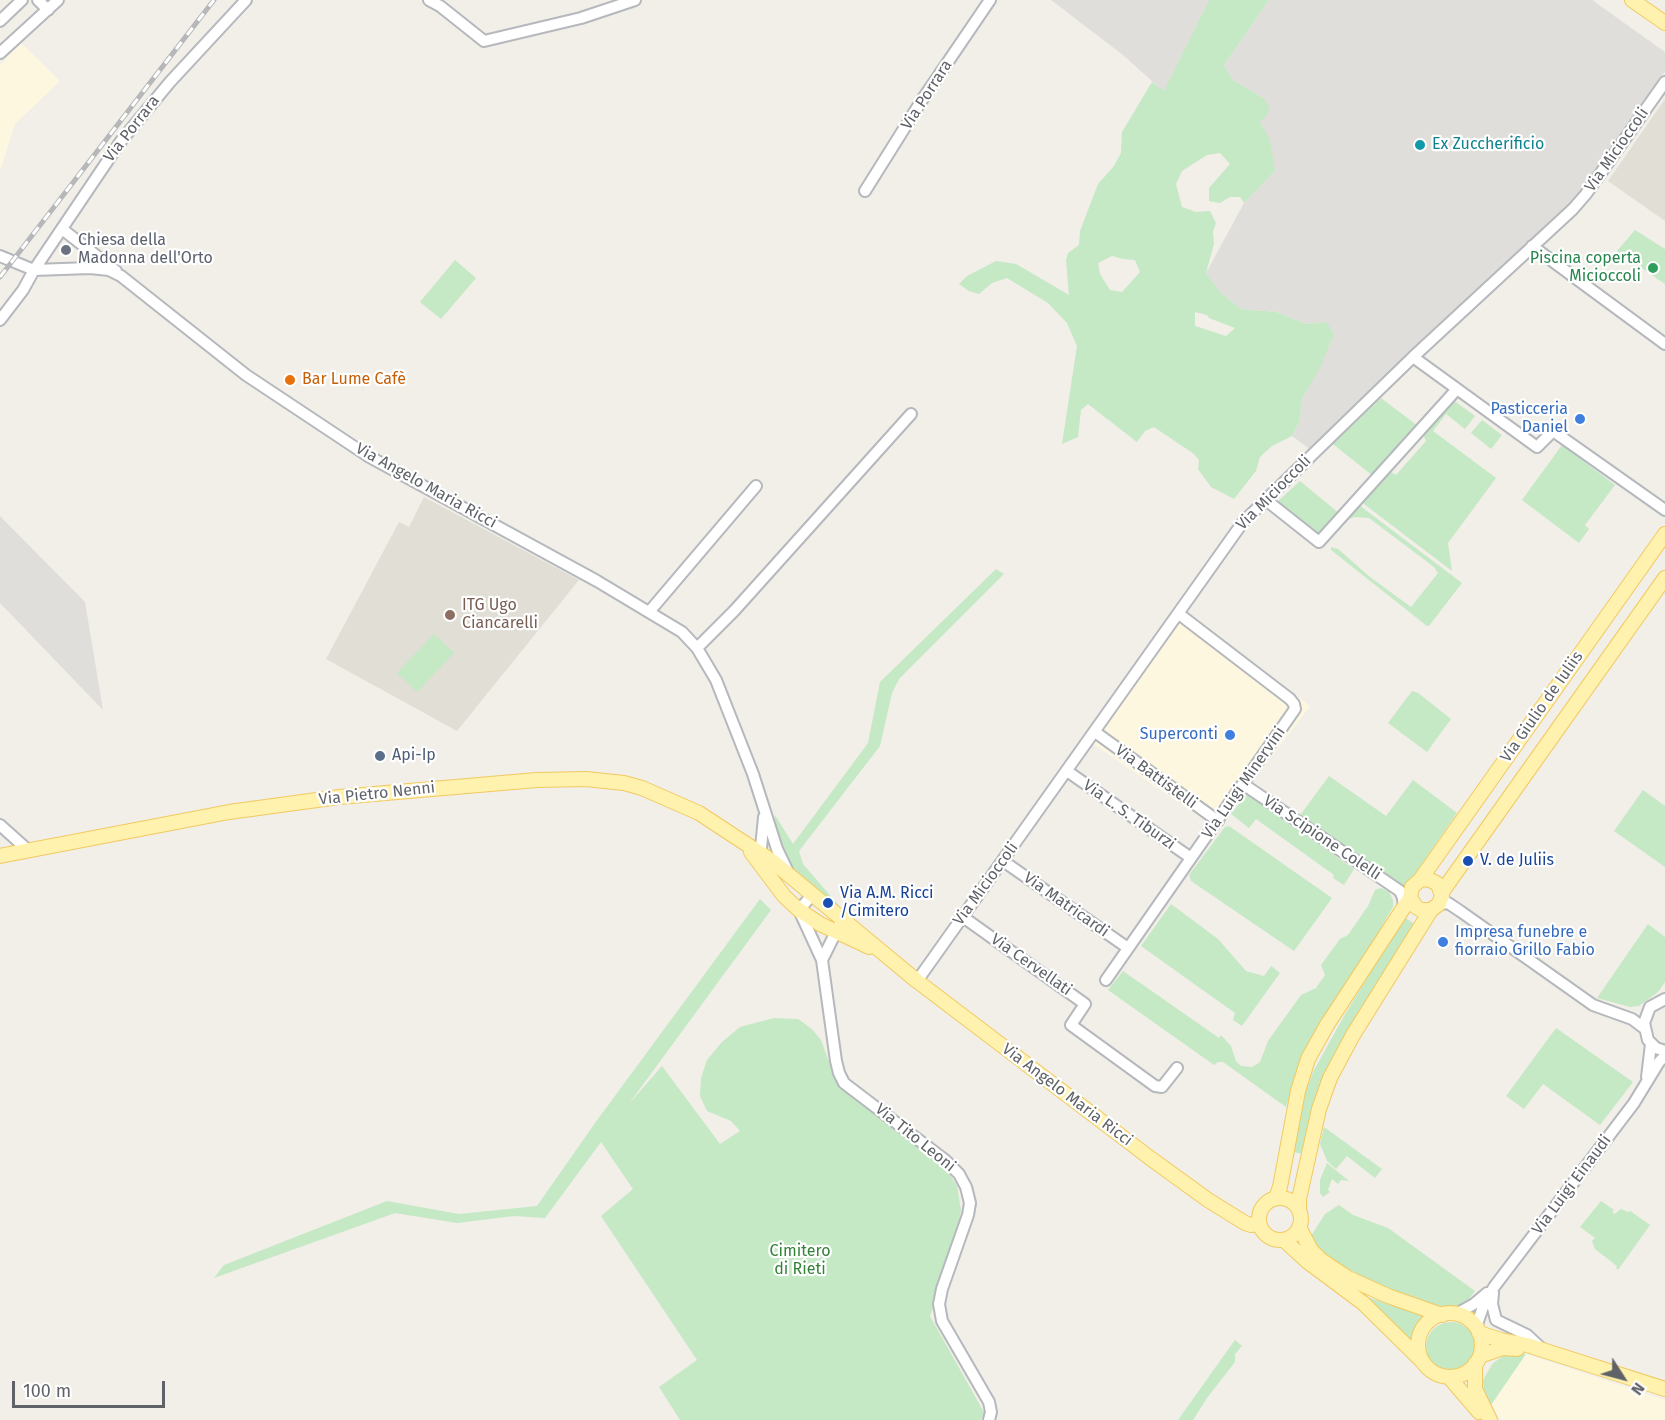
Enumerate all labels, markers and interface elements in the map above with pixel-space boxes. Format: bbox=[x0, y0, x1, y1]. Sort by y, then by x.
street label: Via Porrara bbox=[897, 57, 957, 133]
street label: Via Porrara bbox=[100, 92, 164, 166]
street label: Via Micioccoli bbox=[1581, 104, 1653, 196]
place label: Ex Zuccherificio bbox=[1432, 135, 1544, 155]
marker: Ex Zuccherificio bbox=[1413, 138, 1427, 152]
place label: Chiesa della Madonna dell'Orto bbox=[78, 231, 213, 269]
marker: Chiesa della Madonna dell'Orto bbox=[59, 243, 73, 257]
place label: Piscina coperta Micioccoli bbox=[1530, 249, 1641, 287]
marker: Piscina coperta Micioccoli bbox=[1646, 261, 1660, 275]
place label: Bar Lume Cafè bbox=[302, 370, 406, 390]
marker: Bar Lume Cafè bbox=[283, 373, 297, 387]
place label: Pasticceria Daniel bbox=[1491, 400, 1568, 438]
marker: Pasticceria Daniel bbox=[1573, 412, 1587, 426]
street label: Via Angelo Maria Ricci bbox=[352, 439, 500, 533]
street label: Via Micioccoli bbox=[1233, 452, 1315, 534]
place label: ITG Ugo Ciancarelli bbox=[462, 596, 538, 634]
marker: ITG Ugo Ciancarelli bbox=[443, 608, 457, 622]
street label: Via Giulio de Iuliis bbox=[1497, 648, 1587, 766]
street label: Via Luigi Minervini bbox=[1198, 723, 1290, 843]
place label: Superconti bbox=[1140, 725, 1218, 745]
marker: Superconti bbox=[1223, 728, 1237, 742]
street label: Via Battistelli bbox=[1111, 741, 1201, 813]
place label: Api-Ip bbox=[392, 746, 436, 766]
marker: Api-Ip bbox=[373, 749, 387, 763]
street label: Via L. S. Tiburzi bbox=[1079, 776, 1179, 854]
street label: Via Pietro Nenni bbox=[318, 778, 436, 810]
street label: Via Scipione Colelli bbox=[1259, 791, 1385, 885]
street label: Via Micioccoli bbox=[949, 839, 1023, 929]
place label: V. de Juliis bbox=[1480, 851, 1554, 871]
marker: V. de Juliis bbox=[1461, 854, 1475, 868]
street label: Via Matricardi bbox=[1020, 868, 1112, 942]
place label: Via A.M. Ricci /Cimitero bbox=[840, 884, 934, 922]
marker: Via A.M. Ricci /Cimitero bbox=[821, 896, 835, 910]
place label: Impresa funebre e fiorraio Grillo Fabio bbox=[1455, 923, 1595, 961]
street label: Via Cervellati bbox=[987, 930, 1075, 1000]
marker: Impresa funebre e fiorraio Grillo Fabio bbox=[1436, 935, 1450, 949]
street label: Via Angelo Maria Ricci bbox=[998, 1040, 1136, 1150]
street label: Via Tito Leoni bbox=[871, 1100, 959, 1176]
street label: Via Luigi Einaudi bbox=[1528, 1131, 1616, 1239]
park label: Cimitero di Rieti bbox=[770, 1242, 830, 1280]
north arrow bbox=[1593, 1348, 1653, 1408]
scale bar bbox=[15, 1369, 168, 1407]
text: N bbox=[1627, 1379, 1649, 1399]
text: 100 m bbox=[23, 1380, 71, 1402]

